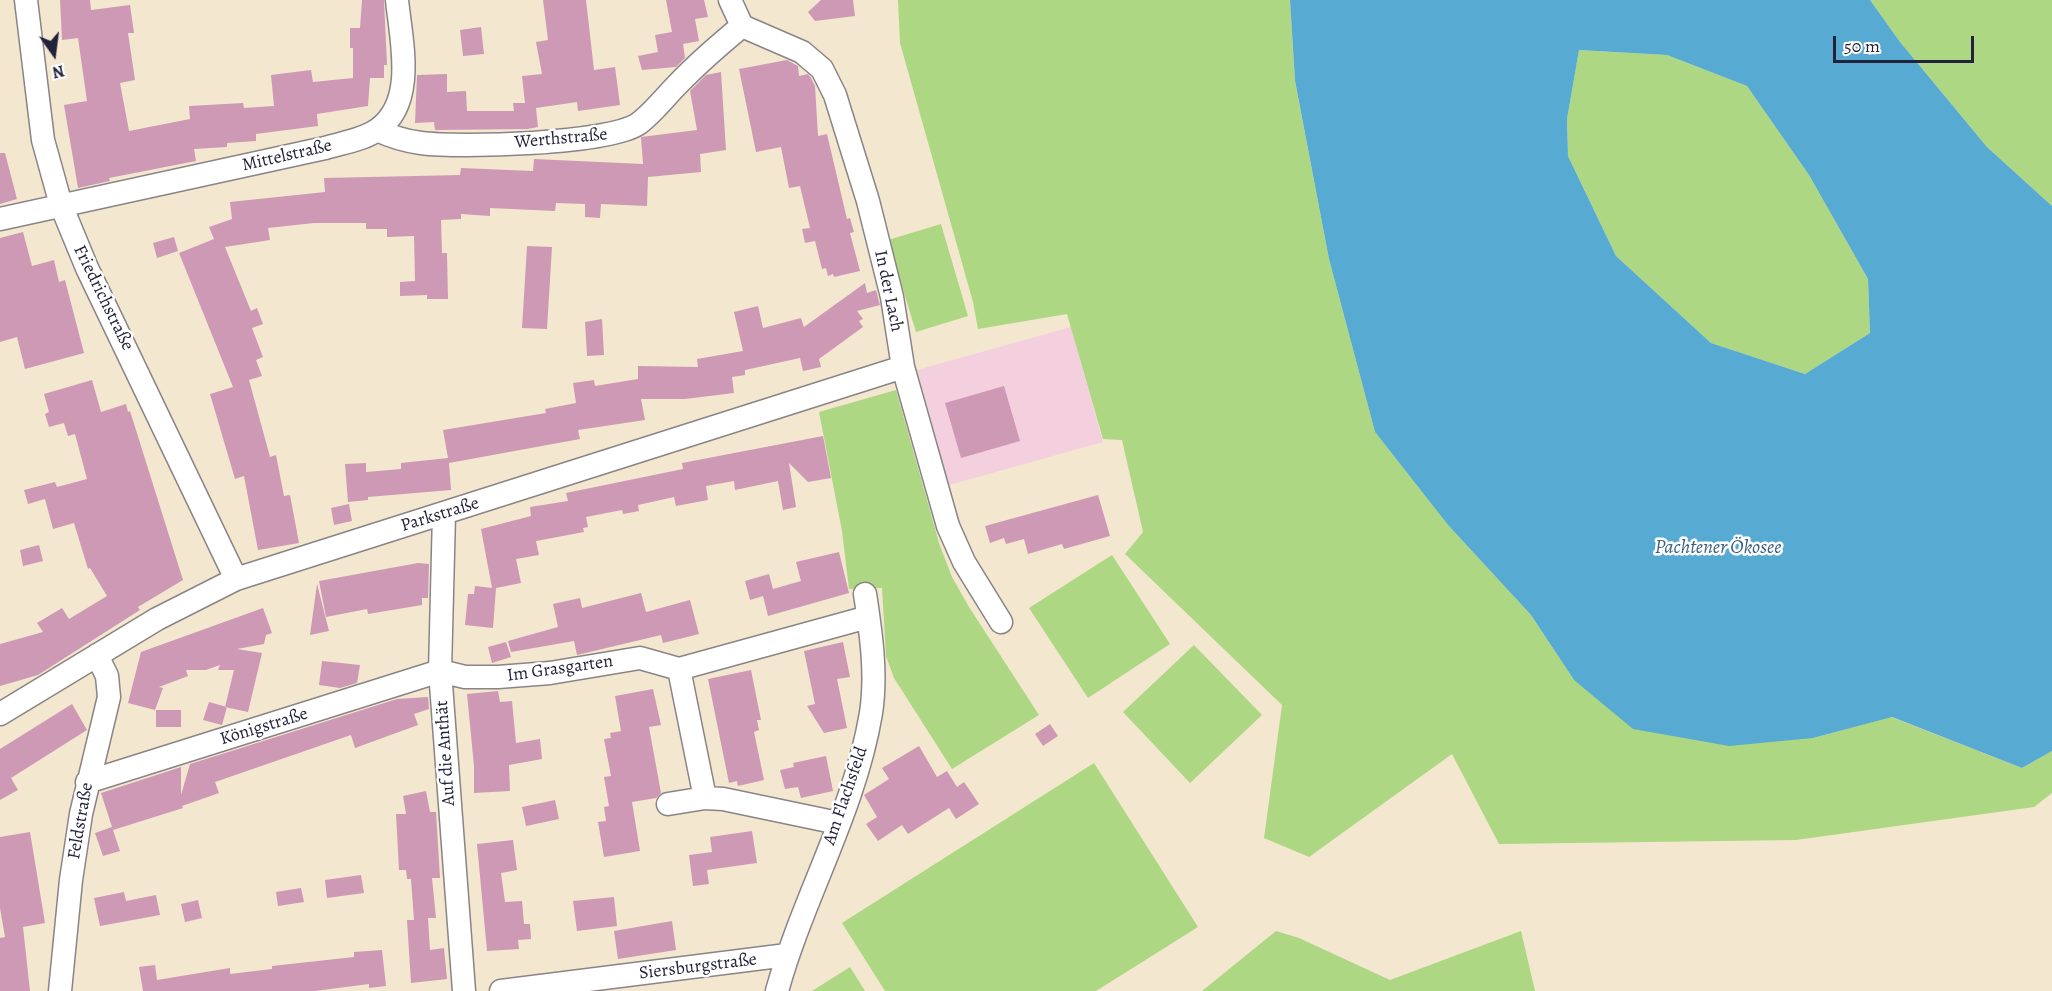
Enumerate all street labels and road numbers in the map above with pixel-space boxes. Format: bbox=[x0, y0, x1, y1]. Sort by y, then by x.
street label: Werthstraße bbox=[514, 124, 608, 154]
street label: Mittelstraße bbox=[240, 135, 334, 177]
street label: Friedrichstraße bbox=[68, 242, 138, 354]
street label: In der Lach bbox=[869, 248, 907, 334]
street label: Parkstraße bbox=[398, 493, 482, 537]
street label: Im Grasgarten bbox=[506, 651, 614, 687]
street label: Auf die Anthät bbox=[432, 700, 460, 806]
street label: Königstraße bbox=[217, 703, 311, 751]
street label: Am Flachsfeld bbox=[819, 744, 873, 848]
street label: Feldstraße bbox=[64, 781, 98, 861]
street label: Siersburgstraße bbox=[638, 949, 758, 985]

